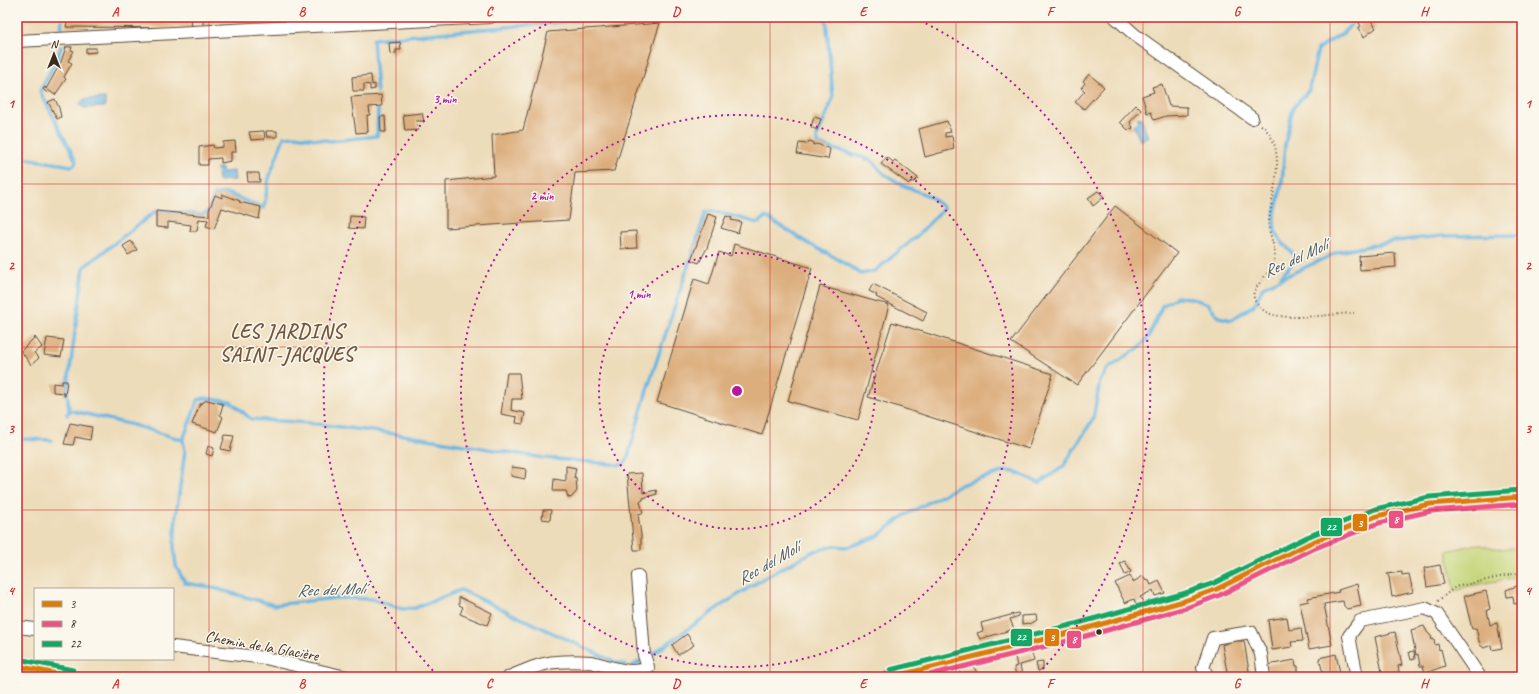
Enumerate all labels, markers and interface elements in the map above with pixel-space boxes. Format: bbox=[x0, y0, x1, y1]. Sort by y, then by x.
text: A bbox=[112, 4, 120, 20]
text: B bbox=[299, 4, 307, 20]
text: C bbox=[486, 4, 494, 20]
text: D bbox=[672, 4, 681, 20]
text: E bbox=[860, 4, 869, 20]
text: F bbox=[1047, 4, 1056, 20]
text: G bbox=[1234, 4, 1242, 20]
text: H bbox=[1420, 4, 1430, 20]
north arrow bbox=[34, 34, 74, 74]
text: N bbox=[51, 37, 60, 51]
text: 3 min bbox=[434, 91, 457, 107]
text: 1 bbox=[8, 96, 16, 112]
text: 1 bbox=[1525, 96, 1533, 112]
text: 2 min bbox=[531, 188, 554, 204]
water label: Rec del Molí bbox=[1260, 232, 1336, 282]
text: 2 bbox=[8, 258, 15, 274]
text: 2 bbox=[1525, 258, 1532, 274]
text: 1 min bbox=[628, 286, 651, 302]
district label: LES JARDINS SAINT-JACQUES bbox=[220, 319, 358, 367]
centre of rings bbox=[730, 384, 744, 398]
text: 3 bbox=[8, 421, 15, 437]
text: 3 bbox=[1525, 421, 1532, 437]
line badge: 8 bbox=[1388, 510, 1404, 529]
text: 8 bbox=[1394, 512, 1401, 526]
line badge: 3 bbox=[1352, 513, 1368, 532]
text: 3 bbox=[1358, 516, 1364, 530]
line badge: 22 bbox=[1320, 517, 1343, 537]
text: 22 bbox=[1326, 520, 1337, 534]
water label: Rec del Molí bbox=[734, 534, 808, 590]
water label: Rec del Molí bbox=[297, 578, 371, 601]
text: 4 bbox=[8, 583, 16, 599]
text: 4 bbox=[1525, 583, 1533, 599]
legend bbox=[34, 588, 174, 660]
text: 3 bbox=[70, 596, 77, 612]
text: 8 bbox=[70, 616, 77, 632]
street label: Chemin de la Glacière bbox=[204, 626, 322, 666]
unlabelled marker bbox=[1094, 627, 1104, 637]
line badge: 22 bbox=[1010, 628, 1033, 647]
line badge: 3 bbox=[1044, 628, 1060, 647]
text: 22 bbox=[1016, 630, 1027, 644]
text: 3 bbox=[1050, 630, 1056, 644]
line badge: 8 bbox=[1066, 630, 1082, 649]
text: 8 bbox=[1072, 632, 1079, 646]
text: 22 bbox=[70, 636, 82, 652]
text: A bbox=[112, 676, 120, 692]
text: B bbox=[299, 676, 307, 692]
text: C bbox=[486, 676, 494, 692]
text: D bbox=[672, 676, 681, 692]
text: E bbox=[860, 676, 869, 692]
text: F bbox=[1047, 676, 1056, 692]
text: G bbox=[1234, 676, 1242, 692]
text: H bbox=[1420, 676, 1430, 692]

